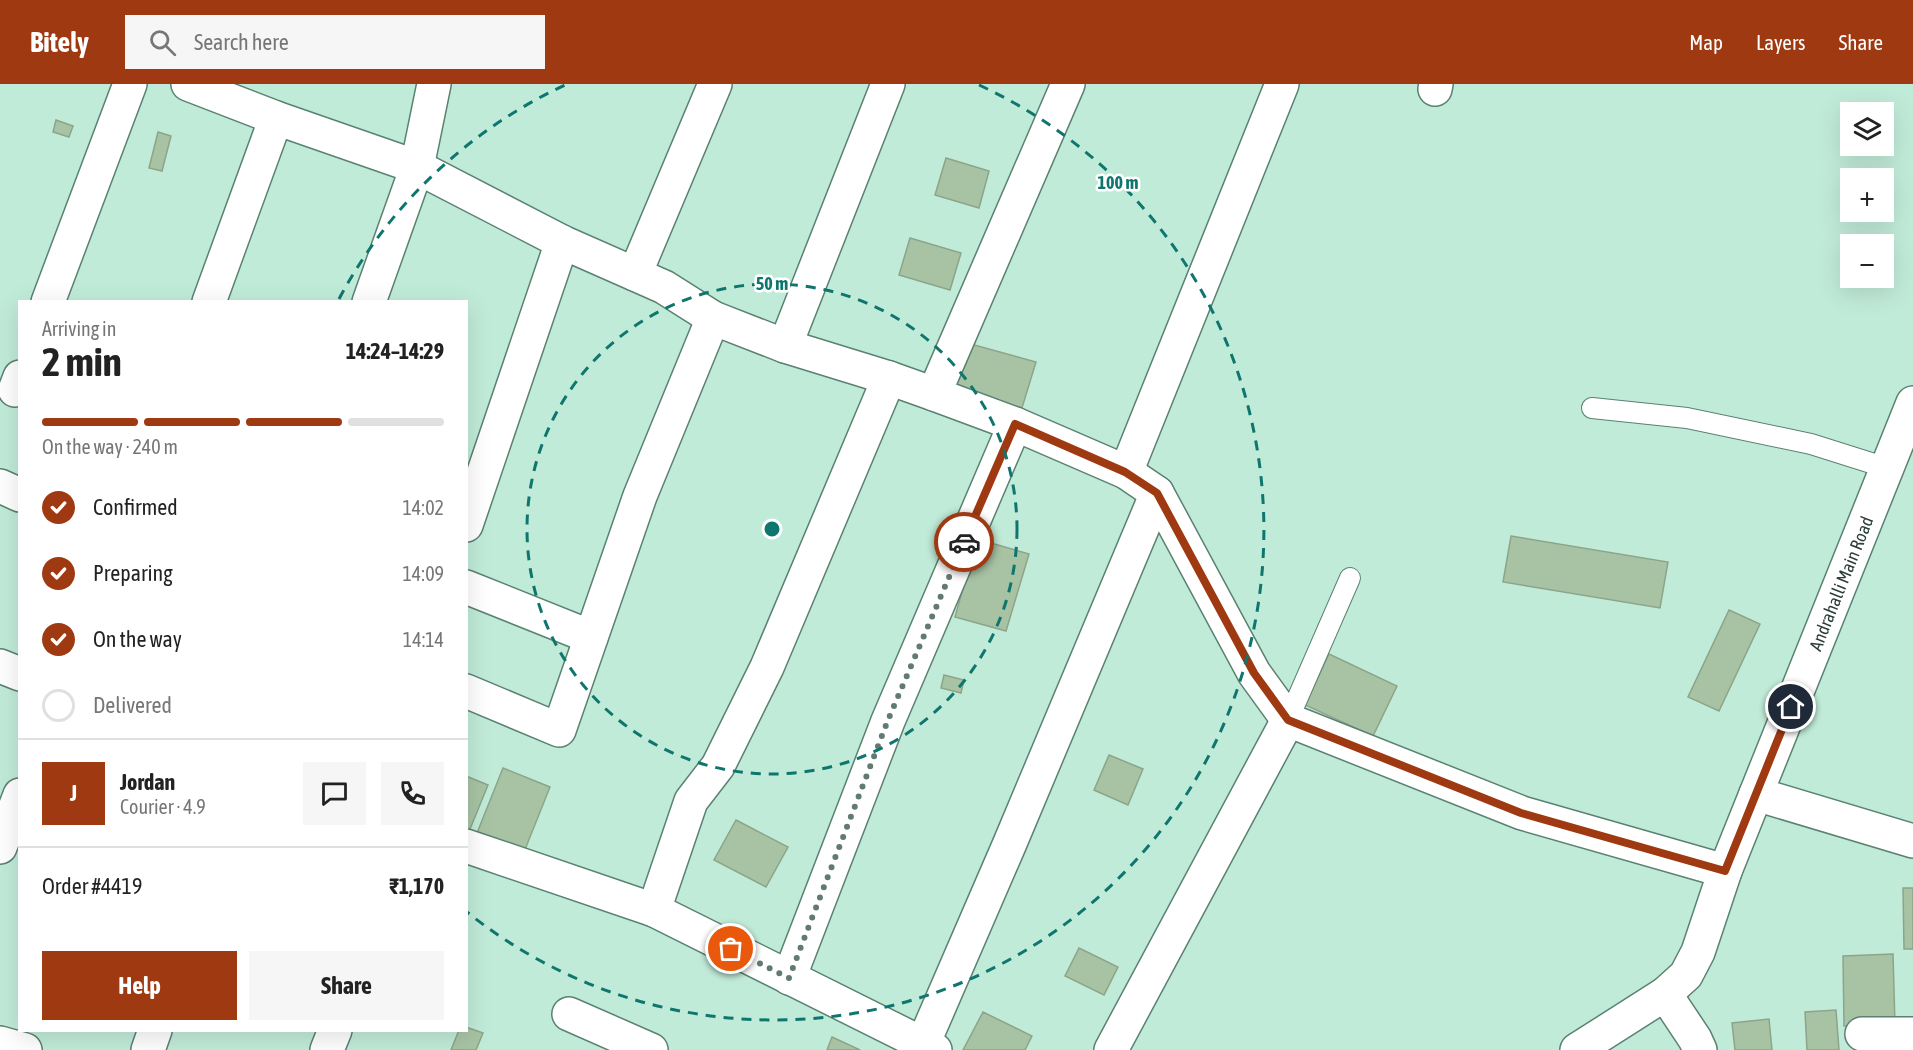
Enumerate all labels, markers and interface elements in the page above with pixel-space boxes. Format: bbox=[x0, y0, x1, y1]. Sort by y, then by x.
search box bbox=[125, 15, 545, 69]
text: Bitely bbox=[30, 26, 89, 58]
icon: search bbox=[146, 26, 179, 59]
text: Search here bbox=[194, 29, 289, 55]
text: Map bbox=[1689, 30, 1723, 54]
text: Layers bbox=[1756, 30, 1806, 54]
text: Share bbox=[1839, 30, 1883, 54]
map controls bbox=[1840, 102, 1894, 288]
button: layers bbox=[1840, 102, 1894, 156]
button: + bbox=[1840, 168, 1894, 222]
text: 100 m bbox=[1098, 172, 1138, 193]
button: − bbox=[1840, 234, 1894, 288]
text: 50 m bbox=[756, 273, 788, 294]
text: Arriving in bbox=[42, 317, 116, 340]
text: 14:24–14:29 bbox=[346, 338, 444, 364]
text: 2 min bbox=[42, 340, 122, 384]
text: On the way · 240 m bbox=[42, 435, 178, 458]
icon: check bbox=[42, 491, 75, 524]
text: Confirmed bbox=[93, 494, 178, 520]
text: 14:02 bbox=[402, 496, 444, 519]
courier bbox=[934, 512, 994, 572]
street label: Andrahalli Main Road bbox=[1804, 513, 1877, 654]
centre of rings bbox=[762, 519, 782, 539]
icon: car bbox=[948, 526, 981, 559]
icon: check bbox=[42, 557, 75, 590]
text: Preparing bbox=[93, 560, 173, 586]
text: 14:09 bbox=[402, 562, 444, 585]
icon: check bbox=[42, 623, 75, 656]
text: On the way bbox=[93, 626, 182, 652]
text: 14:14 bbox=[403, 628, 444, 651]
pin bbox=[1765, 681, 1816, 732]
icon: home bbox=[1774, 690, 1807, 723]
text: Delivered bbox=[93, 692, 172, 718]
button: chat bbox=[303, 762, 366, 825]
button: phone bbox=[381, 762, 444, 825]
text: Jordan bbox=[120, 769, 175, 795]
text: J bbox=[70, 780, 77, 806]
text: Courier · 4.9 bbox=[120, 795, 206, 818]
text: Order #4419 bbox=[42, 873, 142, 899]
text: ₹1,170 bbox=[389, 873, 444, 899]
pin bbox=[705, 923, 756, 974]
icon: bag bbox=[714, 932, 747, 965]
button: Help bbox=[42, 951, 237, 1020]
button: Share bbox=[249, 951, 444, 1020]

